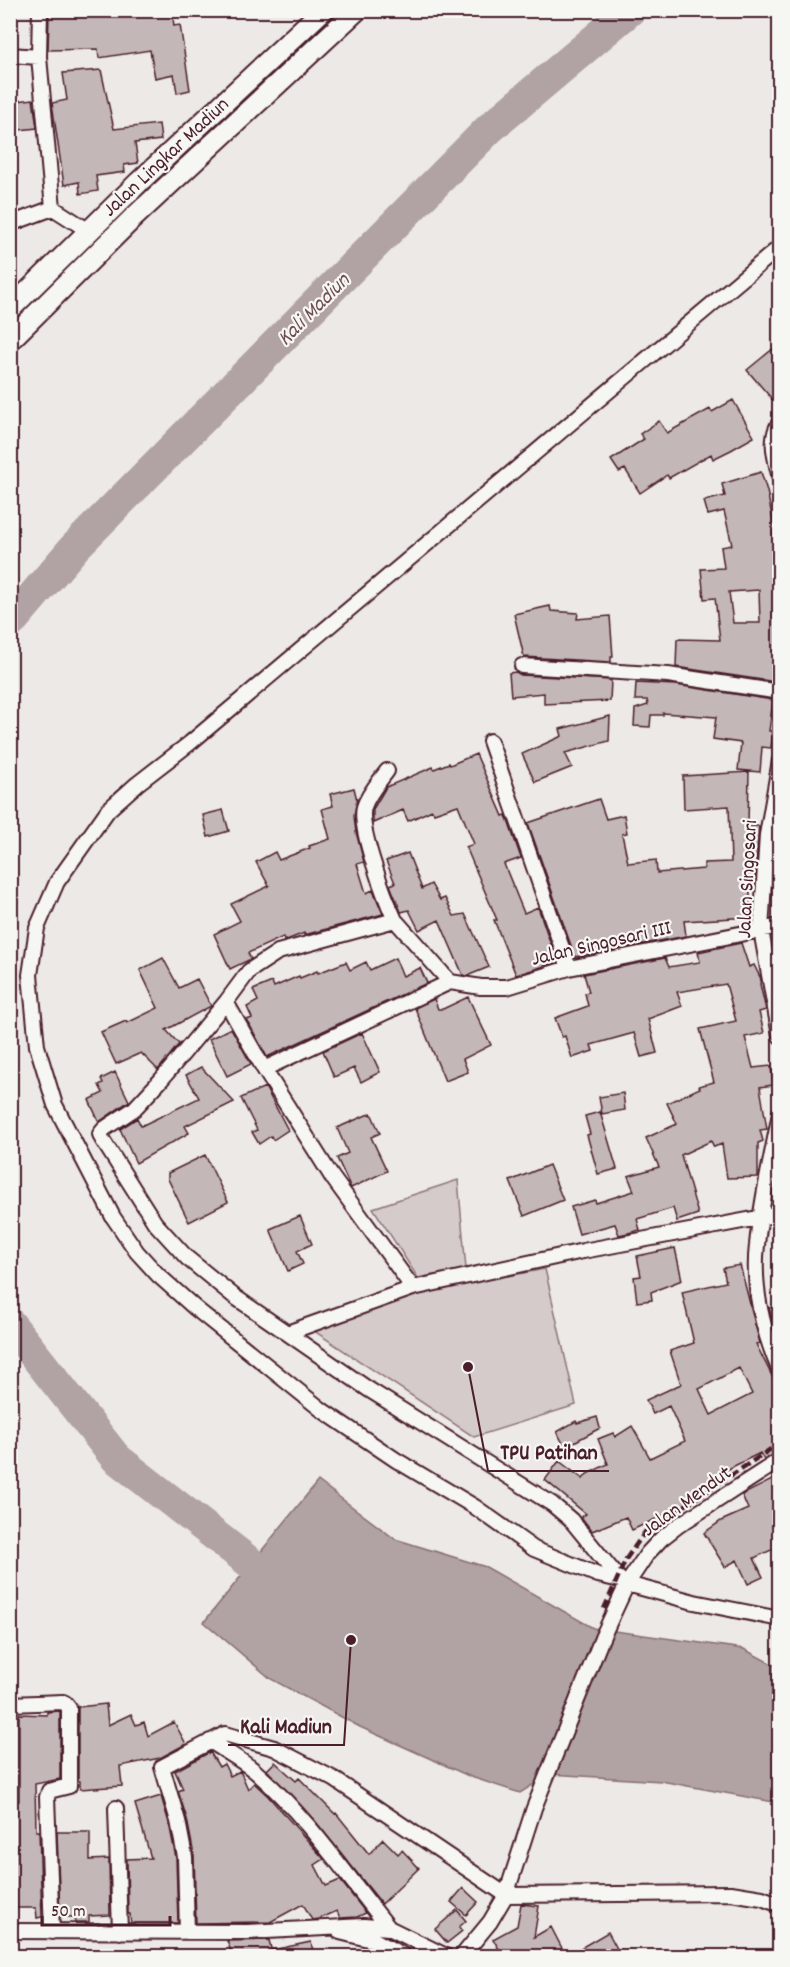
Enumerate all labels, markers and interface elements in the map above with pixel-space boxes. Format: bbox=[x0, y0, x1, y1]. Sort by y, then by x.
street label: Jalan Lingkar Madiun bbox=[97, 91, 237, 225]
water label: Kali Madiun bbox=[271, 266, 359, 354]
street label: Jalan Singosari bbox=[731, 819, 767, 939]
street label: Jalan Singosari III bbox=[529, 914, 675, 976]
callout: TPU Patihan bbox=[488, 1431, 609, 1471]
text: TPU Patihan bbox=[500, 1439, 598, 1470]
street label: Jalan Mendut bbox=[637, 1459, 739, 1545]
callout: Kali Madiun bbox=[228, 1705, 344, 1745]
text: Kali Madiun bbox=[240, 1713, 332, 1744]
scale bar bbox=[42, 1889, 170, 1927]
text: 50 m bbox=[51, 1900, 86, 1925]

